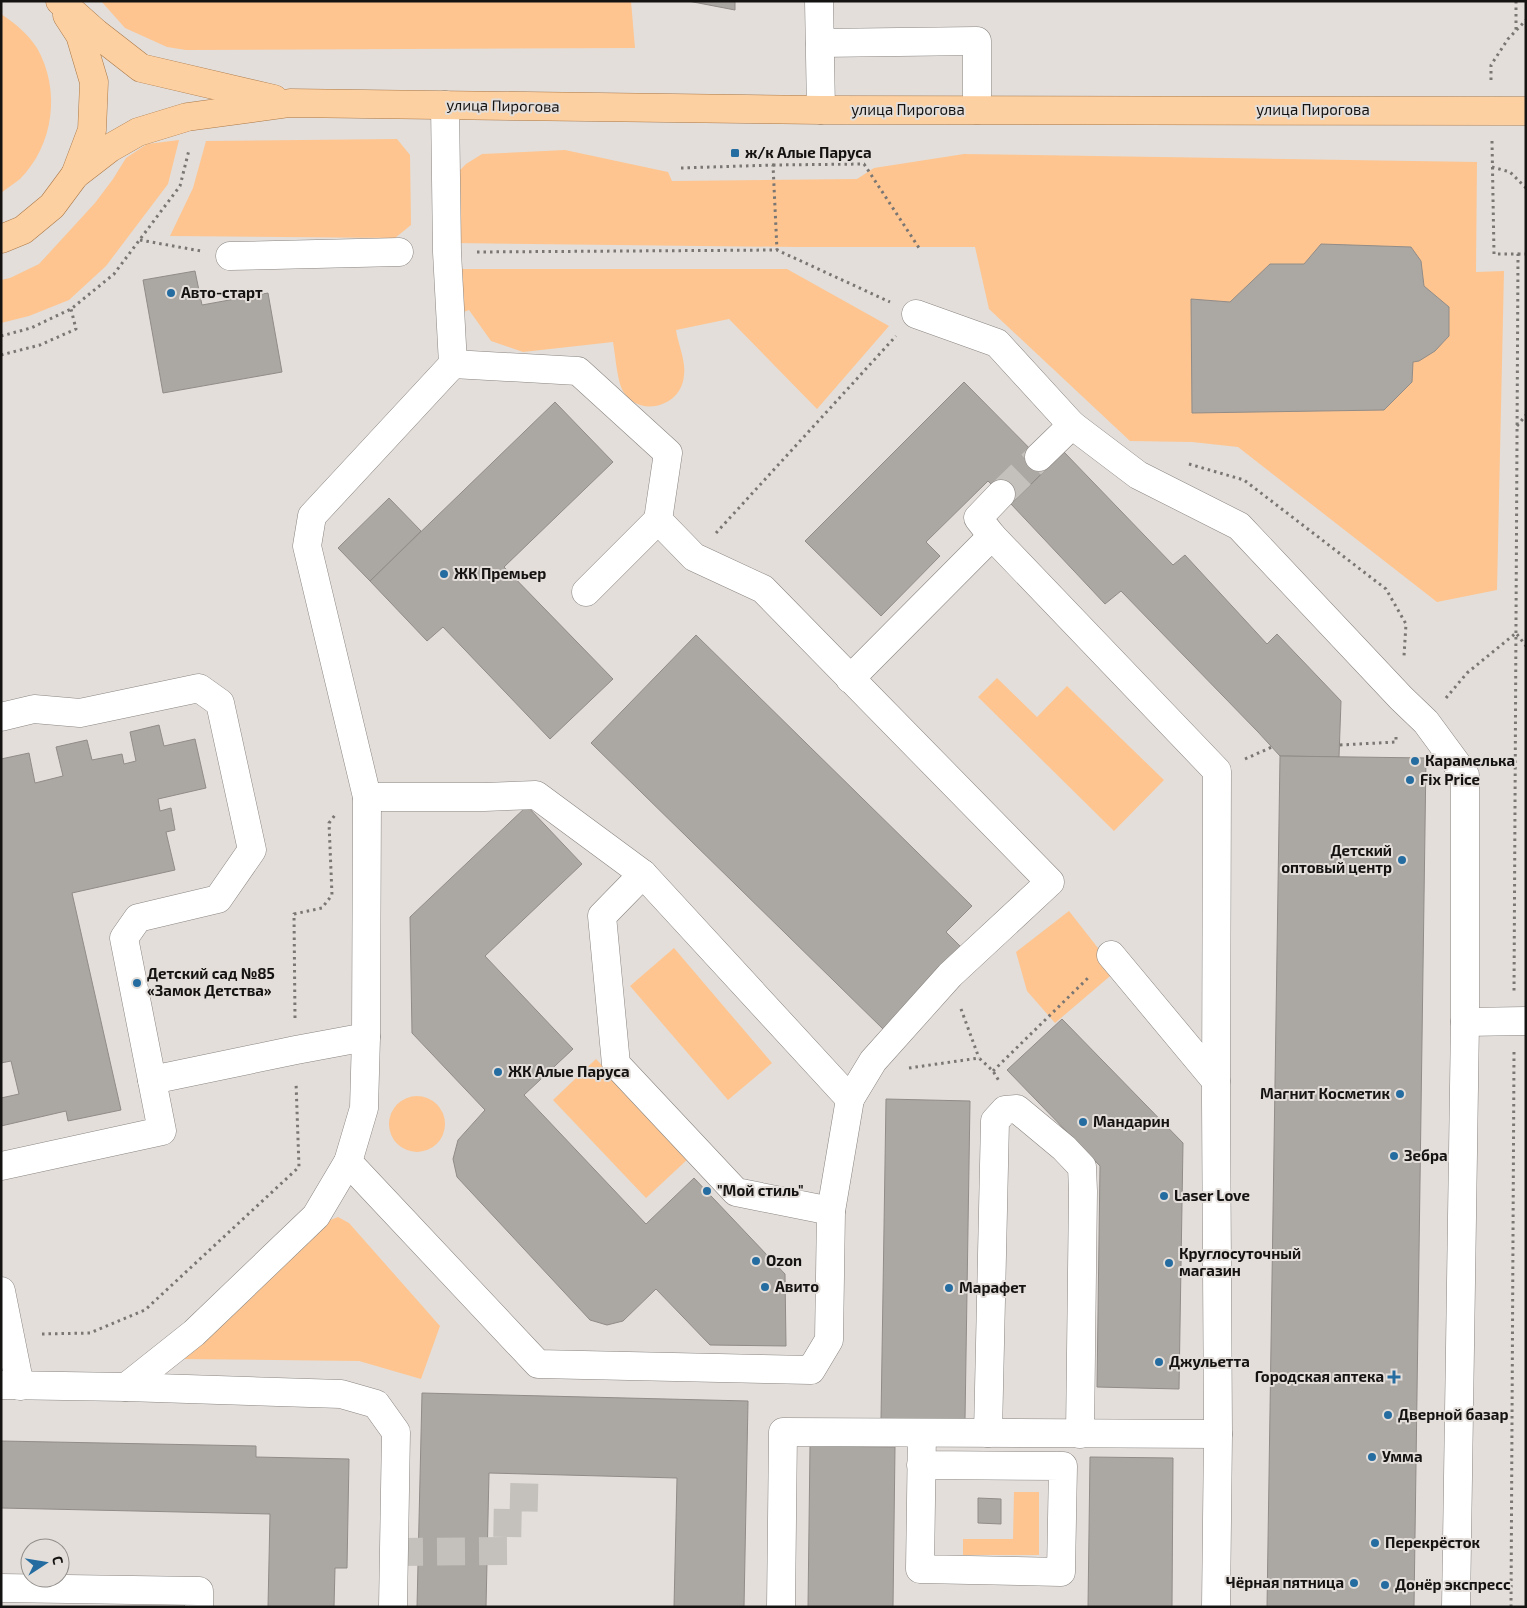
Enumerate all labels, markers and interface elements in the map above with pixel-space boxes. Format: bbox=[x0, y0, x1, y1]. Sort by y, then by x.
street label: улица Пирогова bbox=[446, 95, 560, 116]
street label: улица Пирогова bbox=[851, 100, 965, 119]
street label: улица Пирогова bbox=[1256, 100, 1370, 119]
place label: ж/к Алые Паруса bbox=[745, 143, 872, 161]
marker: ж/к Алые Паруса bbox=[729, 147, 741, 159]
place label: Авто-старт bbox=[181, 283, 263, 301]
marker: Авто-старт bbox=[165, 287, 177, 299]
place label: ЖК Премьер bbox=[454, 564, 546, 582]
marker: ЖК Премьер bbox=[438, 568, 450, 580]
place label: Карамелька bbox=[1425, 751, 1515, 769]
marker: Карамелька bbox=[1409, 755, 1421, 767]
place label: Fix Price bbox=[1420, 770, 1480, 788]
marker: Fix Price bbox=[1404, 774, 1416, 786]
place label: Детский оптовый центр bbox=[1281, 841, 1392, 876]
marker: Детский оптовый центр bbox=[1396, 854, 1408, 866]
place label: Детский сад №85 «Замок Детства» bbox=[147, 964, 275, 999]
marker: Детский сад №85 «Замок Детства» bbox=[131, 977, 143, 989]
place label: ЖК Алые Паруса bbox=[508, 1062, 630, 1080]
marker: ЖК Алые Паруса bbox=[492, 1066, 504, 1078]
place label: Магнит Косметик bbox=[1260, 1084, 1391, 1102]
marker: Магнит Косметик bbox=[1394, 1088, 1406, 1100]
place label: Мандарин bbox=[1093, 1112, 1170, 1130]
marker: Мандарин bbox=[1077, 1116, 1089, 1128]
place label: Зебра bbox=[1404, 1146, 1448, 1164]
marker: Зебра bbox=[1388, 1150, 1400, 1162]
place label: "Мой стиль" bbox=[717, 1181, 804, 1199]
marker: "Мой стиль" bbox=[701, 1185, 713, 1197]
place label: Laser Love bbox=[1174, 1186, 1250, 1204]
marker: Laser Love bbox=[1158, 1190, 1170, 1202]
place label: Круглосуточный магазин bbox=[1179, 1244, 1301, 1279]
place label: Ozon bbox=[766, 1251, 802, 1269]
marker: Ozon bbox=[750, 1255, 762, 1267]
marker: Круглосуточный магазин bbox=[1163, 1257, 1175, 1269]
place label: Авито bbox=[775, 1277, 819, 1295]
place label: Марафет bbox=[959, 1278, 1027, 1296]
marker: Авито bbox=[759, 1281, 771, 1293]
marker: Марафет bbox=[943, 1282, 955, 1294]
place label: Джульетта bbox=[1169, 1352, 1250, 1370]
marker: Джульетта bbox=[1153, 1356, 1165, 1368]
place label: Городская аптека bbox=[1255, 1367, 1384, 1385]
marker: Городская аптека bbox=[1388, 1371, 1400, 1383]
place label: Дверной базар bbox=[1398, 1405, 1508, 1423]
marker: Дверной базар bbox=[1382, 1409, 1394, 1421]
place label: Умма bbox=[1382, 1447, 1423, 1465]
marker: Умма bbox=[1366, 1451, 1378, 1463]
place label: Перекрёсток bbox=[1385, 1533, 1481, 1551]
marker: Перекрёсток bbox=[1369, 1537, 1381, 1549]
north arrow bbox=[20, 1538, 70, 1588]
text: С bbox=[49, 1554, 67, 1566]
place label: Чёрная пятница bbox=[1226, 1573, 1344, 1591]
place label: Донёр экспресс bbox=[1395, 1575, 1511, 1593]
marker: Чёрная пятница bbox=[1348, 1577, 1360, 1589]
marker: Донёр экспресс bbox=[1379, 1579, 1391, 1591]

